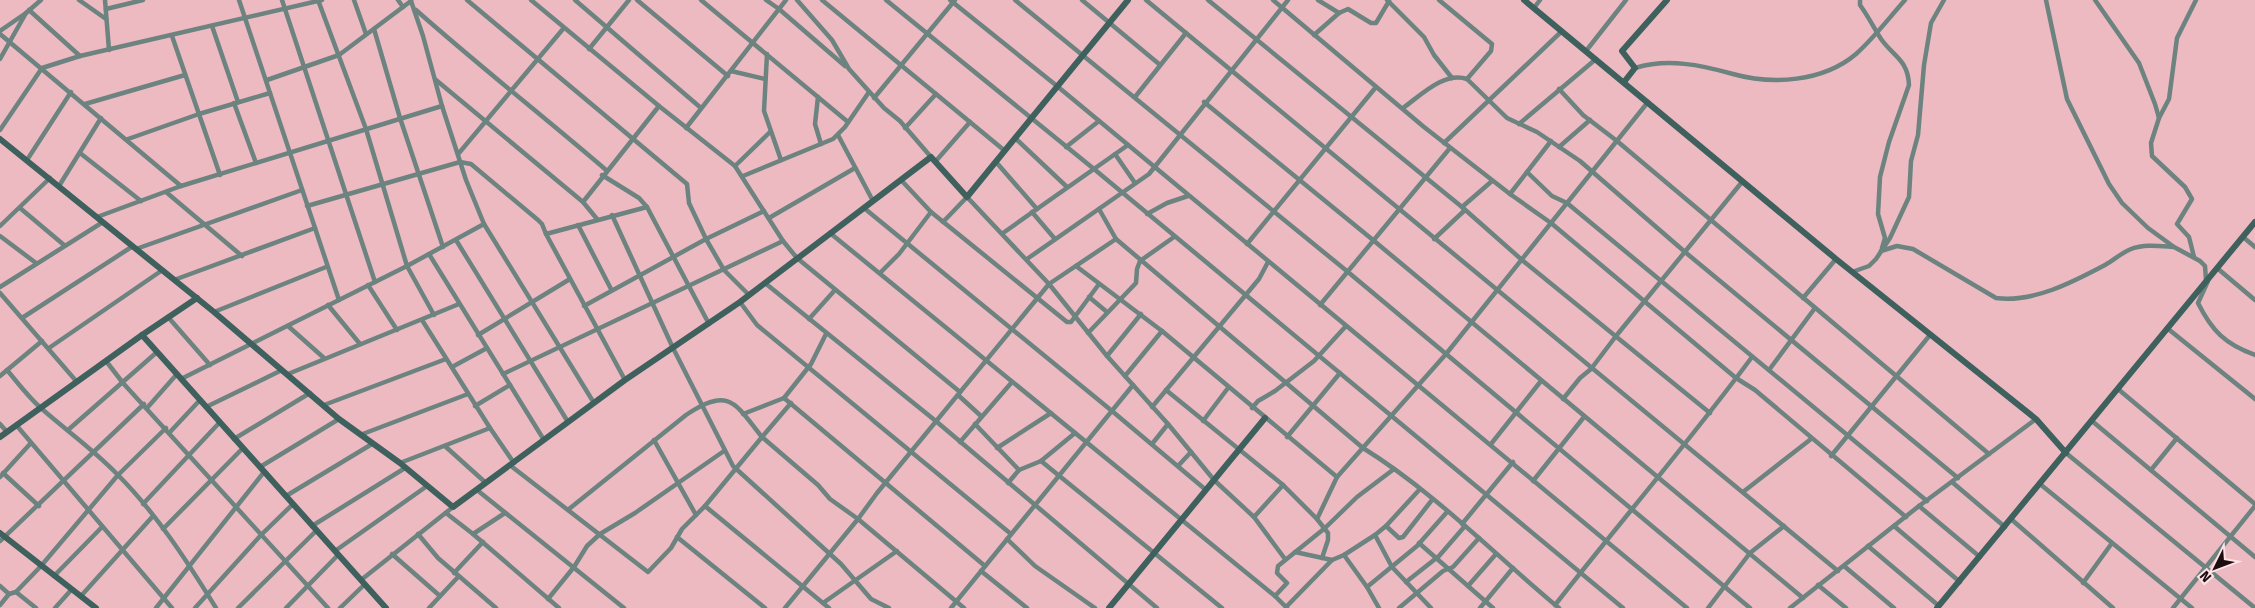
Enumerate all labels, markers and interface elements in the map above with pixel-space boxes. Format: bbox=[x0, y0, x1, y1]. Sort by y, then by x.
north arrow bbox=[2190, 543, 2240, 593]
text: N bbox=[2196, 567, 2215, 586]

